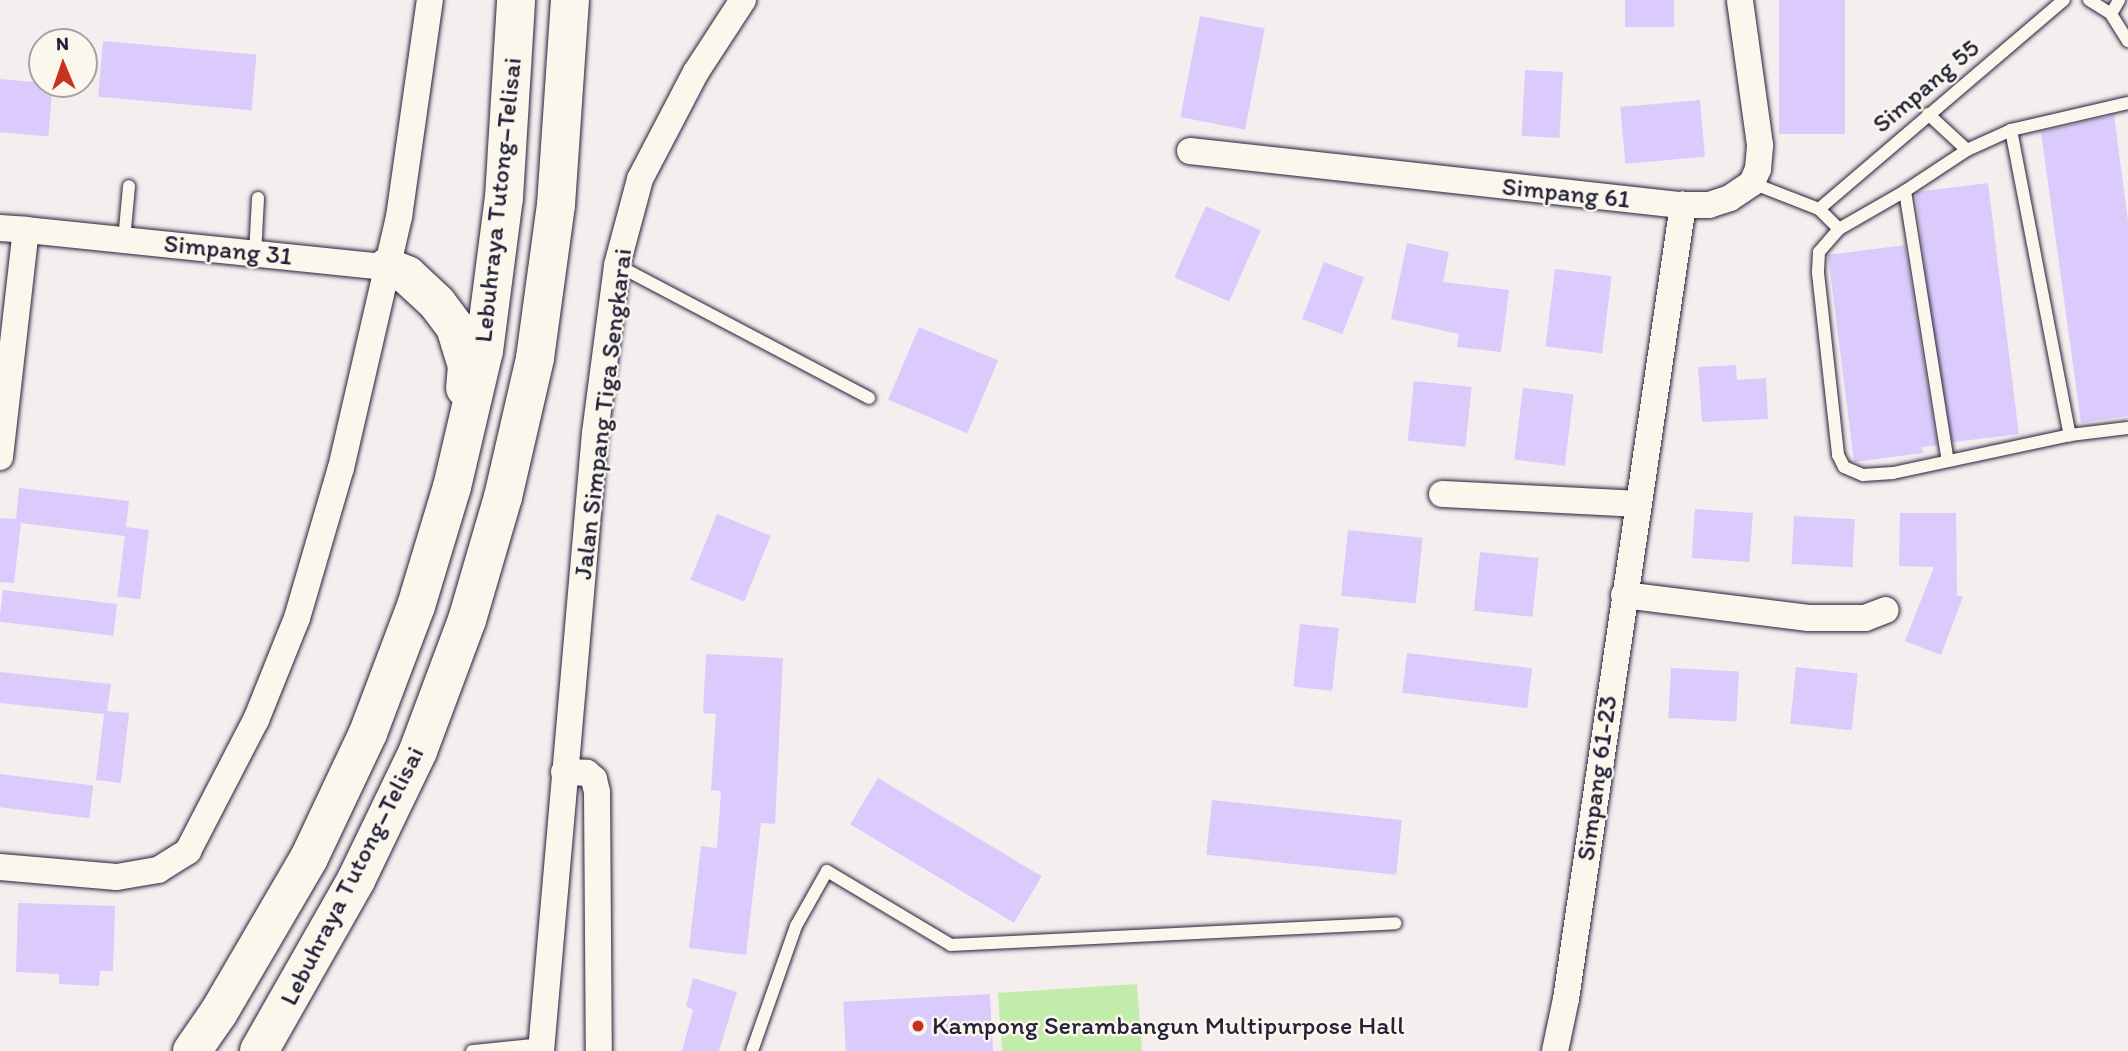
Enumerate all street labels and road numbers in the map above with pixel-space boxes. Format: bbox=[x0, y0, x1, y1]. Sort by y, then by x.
street label: Simpang 55 bbox=[1866, 32, 1986, 140]
street label: Lebuhraya Tutong–Telisai bbox=[468, 56, 528, 344]
street label: Simpang 61 bbox=[1500, 171, 1632, 215]
street label: Simpang 31 bbox=[162, 228, 294, 272]
street label: Jalan Simpang Tiga Sengkarai bbox=[567, 247, 639, 581]
street label: Simpang 61-23 bbox=[1570, 693, 1624, 863]
street label: Lebuhraya Tutong–Telisai bbox=[273, 742, 431, 1010]

